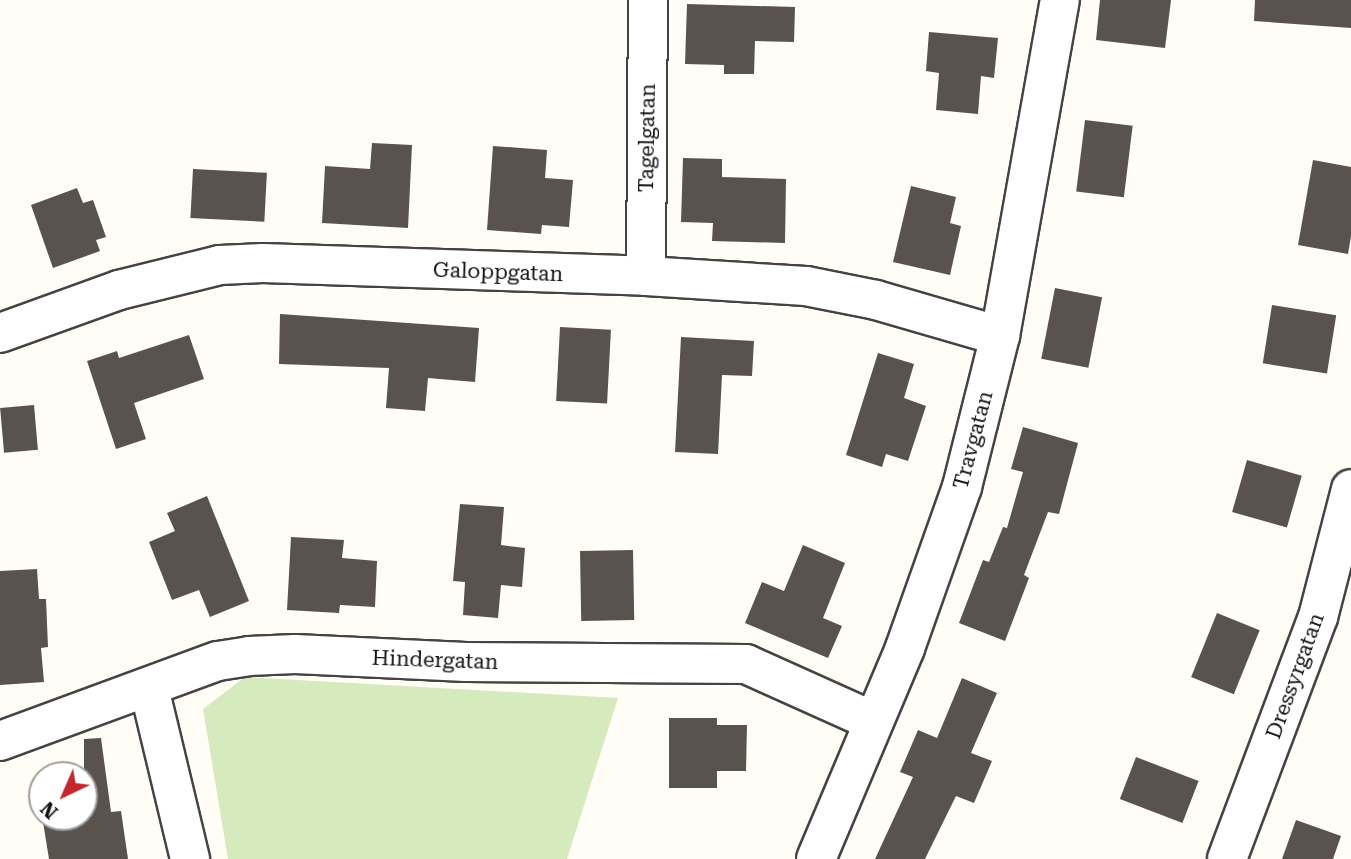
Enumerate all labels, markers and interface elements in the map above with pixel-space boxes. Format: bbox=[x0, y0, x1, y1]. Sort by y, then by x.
street label: Tagelgatan bbox=[633, 83, 661, 193]
street label: Galoppgatan bbox=[432, 257, 564, 287]
street label: Travgatan bbox=[948, 388, 998, 492]
street label: Dressyrgatan bbox=[1261, 610, 1329, 742]
street label: Hindergatan bbox=[371, 645, 499, 675]
north arrow bbox=[28, 761, 98, 831]
text: N bbox=[36, 797, 63, 823]

